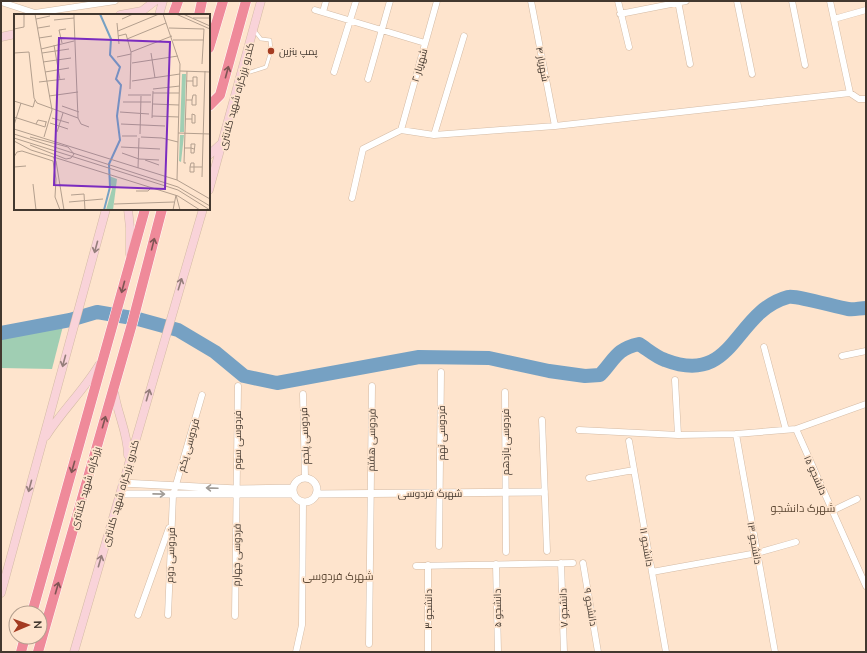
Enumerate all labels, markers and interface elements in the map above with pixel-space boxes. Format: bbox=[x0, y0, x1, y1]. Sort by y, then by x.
inset map bbox=[14, 14, 210, 210]
street label: کندرو بزرگراه شهید کلانتری bbox=[216, 41, 258, 151]
place label: پمپ بنزین bbox=[279, 45, 318, 59]
marker: پمپ بنزین bbox=[266, 46, 276, 56]
street label: شهریار ۴ bbox=[532, 46, 552, 83]
street label: ۲ شهریار bbox=[409, 47, 431, 84]
one-way arrow bbox=[224, 66, 231, 79]
one-way arrow bbox=[149, 238, 157, 251]
one-way arrow bbox=[92, 240, 99, 253]
one-way arrow bbox=[177, 278, 184, 291]
one-way arrow bbox=[119, 280, 127, 293]
one-way arrow bbox=[60, 354, 67, 367]
one-way arrow bbox=[145, 389, 152, 402]
street label: فردوسی نهم bbox=[435, 406, 449, 460]
street label: فردوسی پنجم bbox=[297, 407, 313, 465]
street label: فردوسی هفتم bbox=[364, 408, 380, 472]
street label: فردوسی یازدهم bbox=[499, 409, 513, 475]
street label: فردوسی سوم bbox=[231, 410, 245, 470]
one-way arrow bbox=[101, 416, 108, 429]
street label: فردوسی یکم bbox=[175, 417, 203, 474]
street label: کندرو بزرگراه شهید کلانتری bbox=[99, 438, 143, 548]
street label: بزرگراه شهید کلانتری bbox=[67, 445, 104, 531]
street label: دانشجو ۱۵ bbox=[800, 453, 830, 497]
one-way arrow bbox=[69, 461, 76, 474]
one-way arrow bbox=[26, 480, 33, 493]
one-way arrow bbox=[206, 484, 219, 491]
street label: شهرک فردوسی bbox=[398, 487, 462, 501]
one-way arrow bbox=[152, 491, 165, 498]
district label: شهرک دانشجو bbox=[771, 501, 835, 516]
street label: دانشجو ۱۳ bbox=[743, 521, 765, 566]
street label: فردوسی چهارم bbox=[229, 523, 245, 587]
street label: فردوسی دوم bbox=[163, 527, 179, 583]
street label: دانشجو ۱۱ bbox=[636, 527, 656, 568]
one-way arrow bbox=[97, 554, 105, 567]
district label: شهرک فردوسی bbox=[302, 569, 374, 584]
one-way arrow bbox=[54, 581, 61, 594]
street label: دانشجو ۹ bbox=[580, 587, 600, 627]
street label: دانشجو ۵ bbox=[491, 588, 505, 627]
street label: دانشجو ۷ bbox=[556, 588, 572, 628]
street label: دانشجو ۳ bbox=[422, 589, 436, 629]
north arrow bbox=[8, 605, 48, 645]
text: N bbox=[30, 620, 45, 629]

